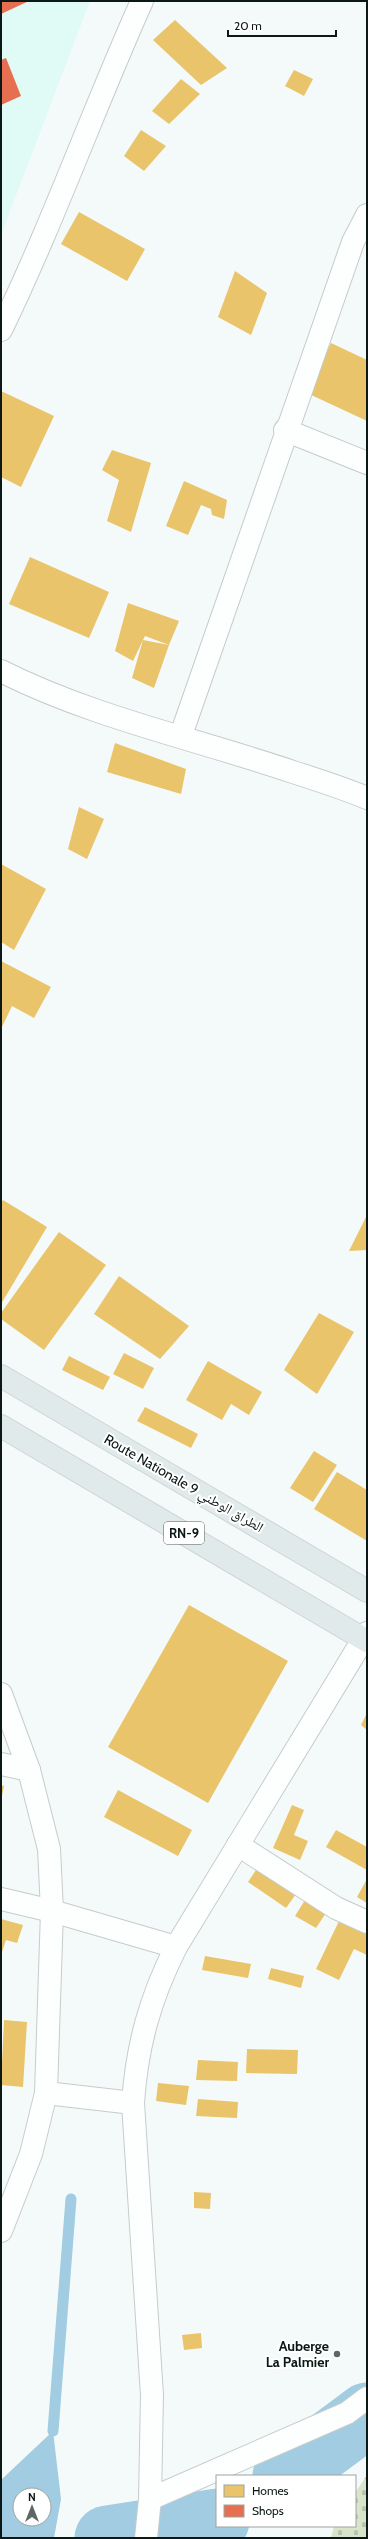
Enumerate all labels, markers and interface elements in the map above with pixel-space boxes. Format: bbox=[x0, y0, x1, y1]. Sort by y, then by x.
scale bar bbox=[228, 12, 336, 38]
text: 20 m bbox=[234, 18, 262, 33]
street label: Route Nationale الطراق الوطني 9 bbox=[100, 1430, 267, 1538]
road number: RN-9 bbox=[164, 1522, 204, 1544]
place label: Auberge La Palmier bbox=[266, 2337, 329, 2371]
marker: Auberge La Palmier bbox=[332, 2349, 342, 2359]
legend bbox=[216, 2475, 356, 2527]
text: Homes bbox=[252, 2483, 289, 2498]
north arrow bbox=[12, 2487, 52, 2527]
text: N bbox=[28, 2490, 36, 2504]
text: Shops bbox=[252, 2503, 284, 2518]

